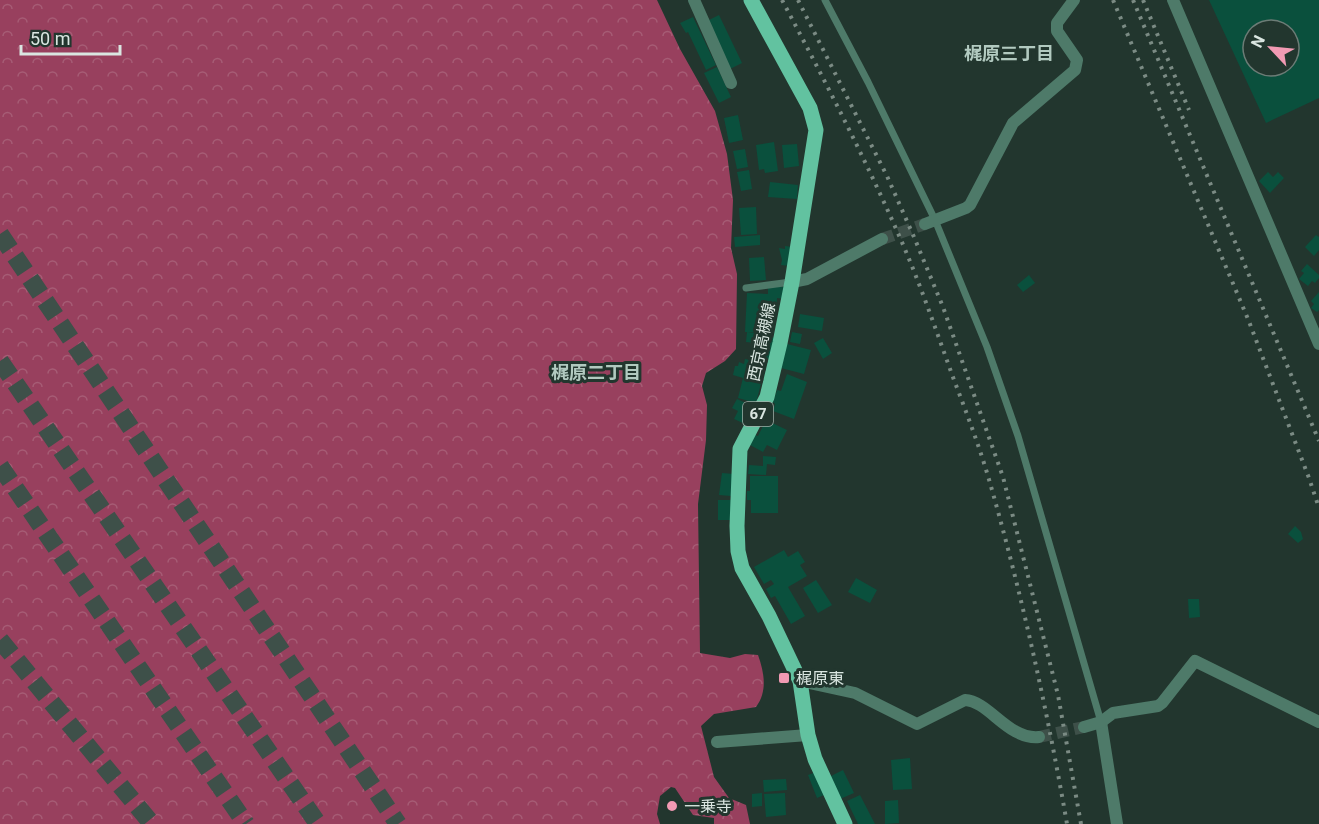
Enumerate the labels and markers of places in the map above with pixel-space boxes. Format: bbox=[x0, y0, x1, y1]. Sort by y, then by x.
place label: 梶原東 bbox=[796, 669, 844, 688]
marker: 梶原東 bbox=[777, 671, 791, 685]
place label: 一乗寺 bbox=[684, 797, 732, 816]
marker: 一乗寺 bbox=[665, 799, 679, 813]

